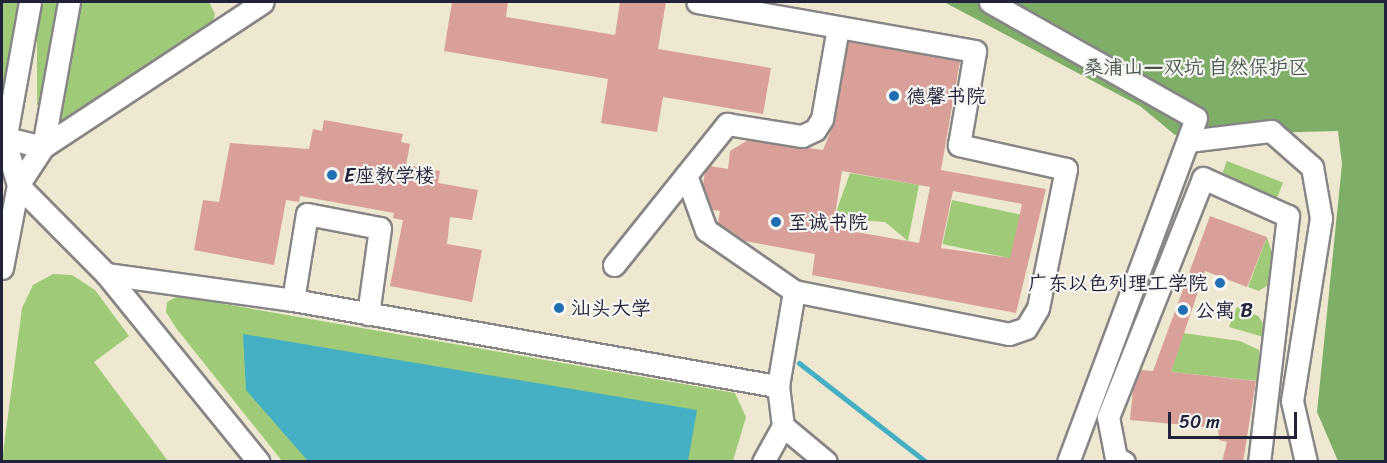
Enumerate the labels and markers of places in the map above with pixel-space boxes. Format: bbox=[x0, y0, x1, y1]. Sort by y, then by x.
place label: 德馨书院 bbox=[906, 84, 986, 108]
marker: 德馨书院 bbox=[887, 89, 901, 103]
place label: E座教学楼 bbox=[344, 163, 435, 187]
marker: E座教学楼 bbox=[325, 168, 339, 182]
place label: 至诚书院 bbox=[788, 210, 868, 234]
marker: 至诚书院 bbox=[769, 215, 783, 229]
place label: 广东以色列理工学院 bbox=[1028, 271, 1208, 295]
marker: 广东以色列理工学院 bbox=[1213, 276, 1227, 290]
place label: 汕头大学 bbox=[571, 296, 651, 320]
place label: 公寓 B bbox=[1195, 298, 1253, 322]
marker: 汕头大学 bbox=[552, 301, 566, 315]
marker: 公寓 B bbox=[1176, 303, 1190, 317]

